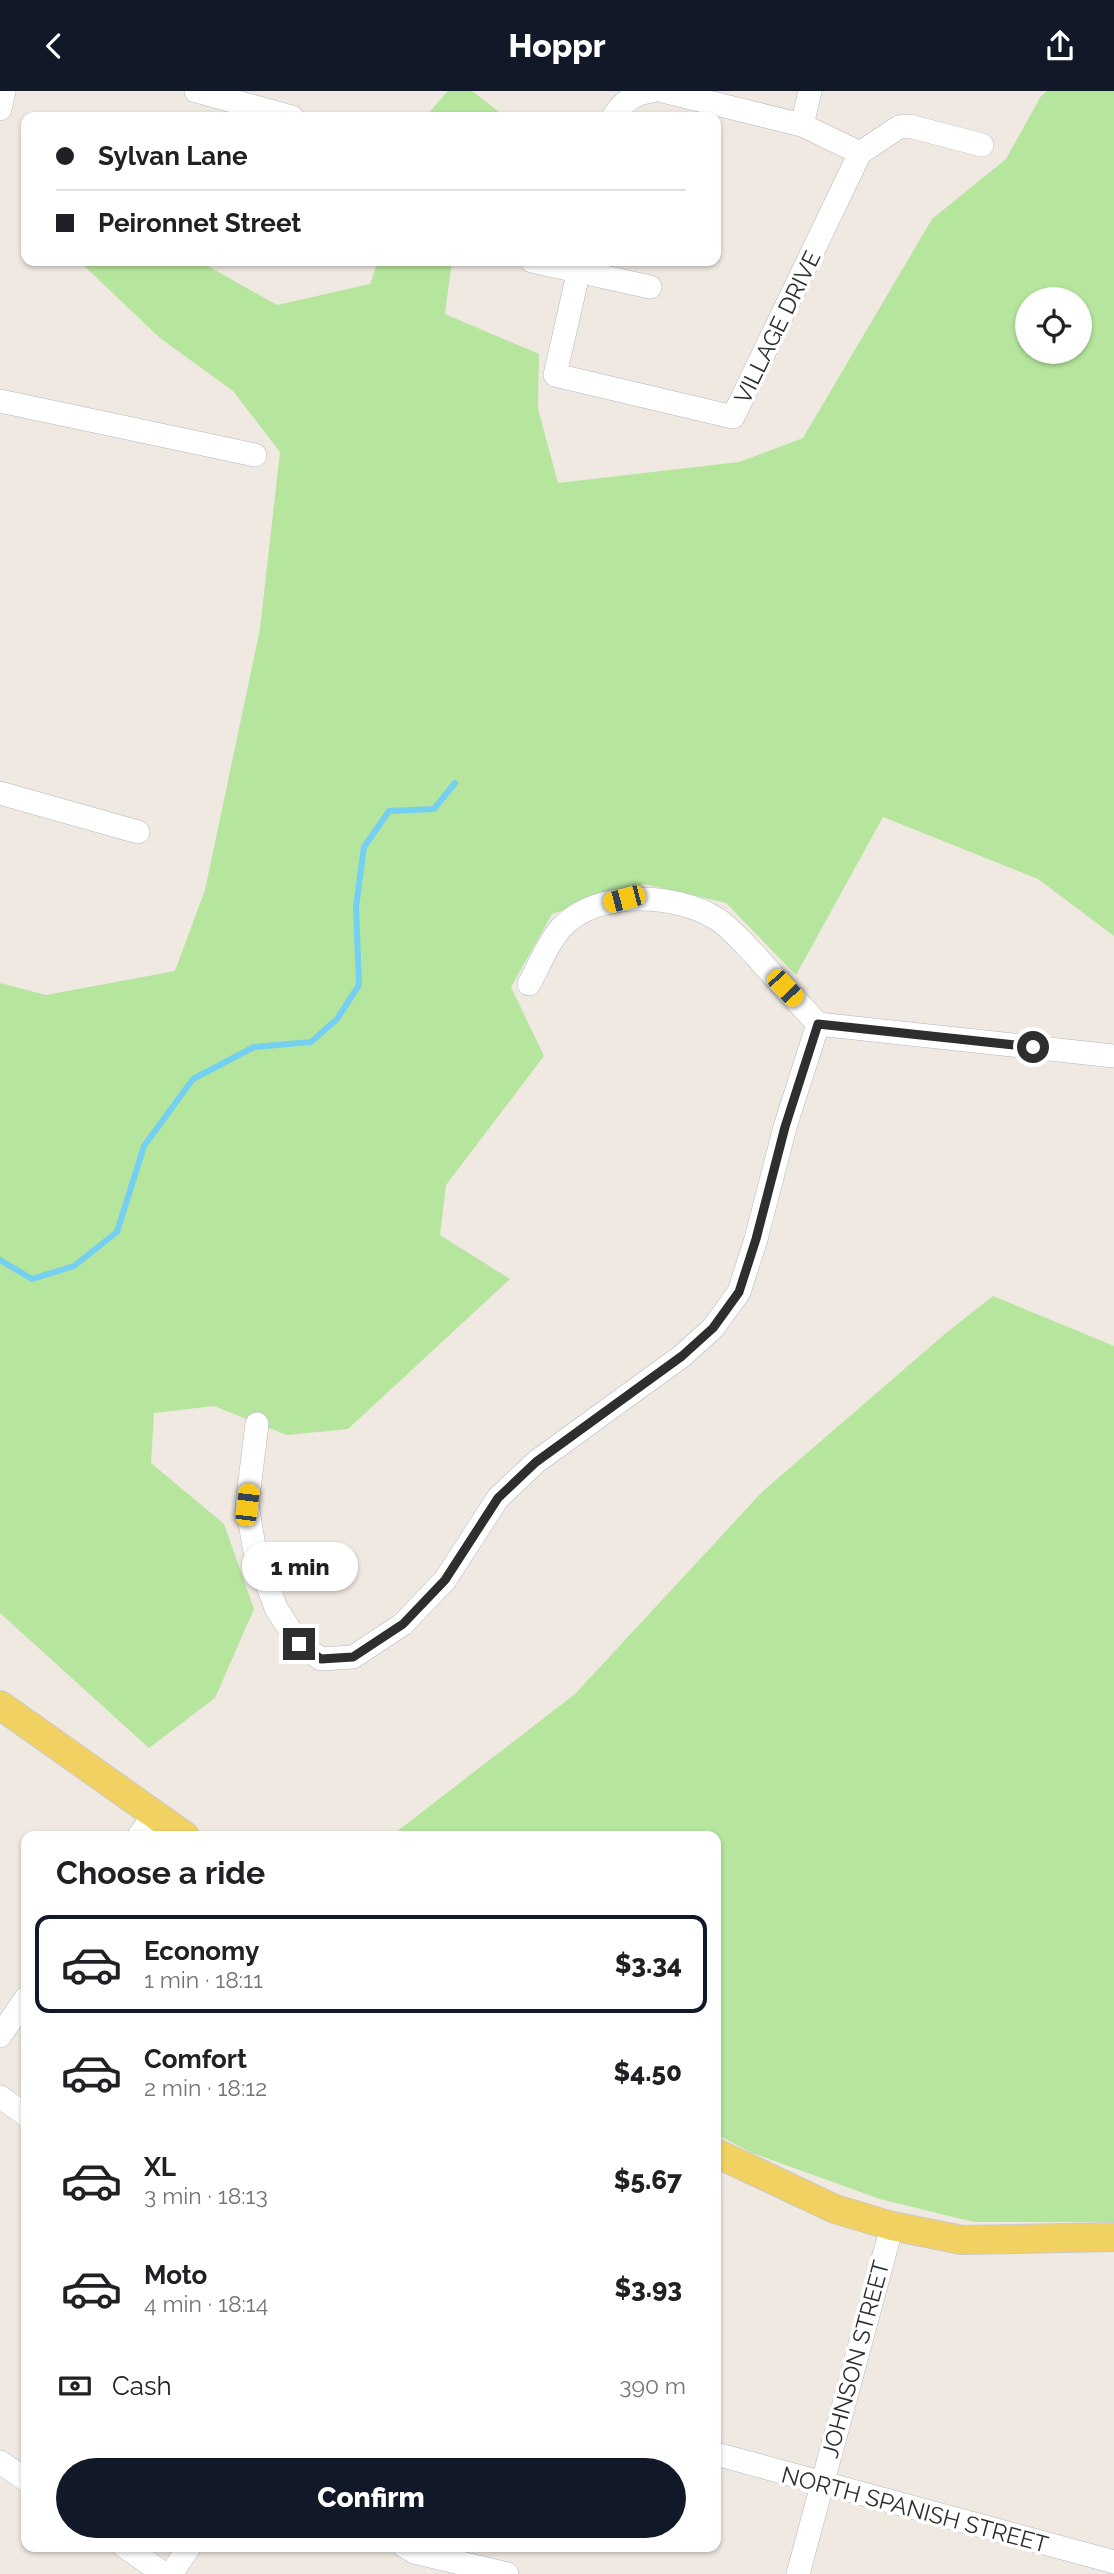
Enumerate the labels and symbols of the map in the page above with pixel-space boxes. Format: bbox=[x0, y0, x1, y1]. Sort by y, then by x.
street label: VILLAGE DRIVE bbox=[728, 246, 826, 408]
car bbox=[601, 883, 648, 915]
car bbox=[763, 965, 808, 1011]
route start bbox=[1017, 1031, 1049, 1063]
car bbox=[235, 1483, 260, 1527]
callout: 1 min bbox=[241, 1543, 357, 1591]
route end bbox=[283, 1628, 315, 1660]
street label: JOHNSON STREET bbox=[816, 2257, 894, 2461]
street label: NORTH SPANISH STREET bbox=[779, 2460, 1051, 2558]

